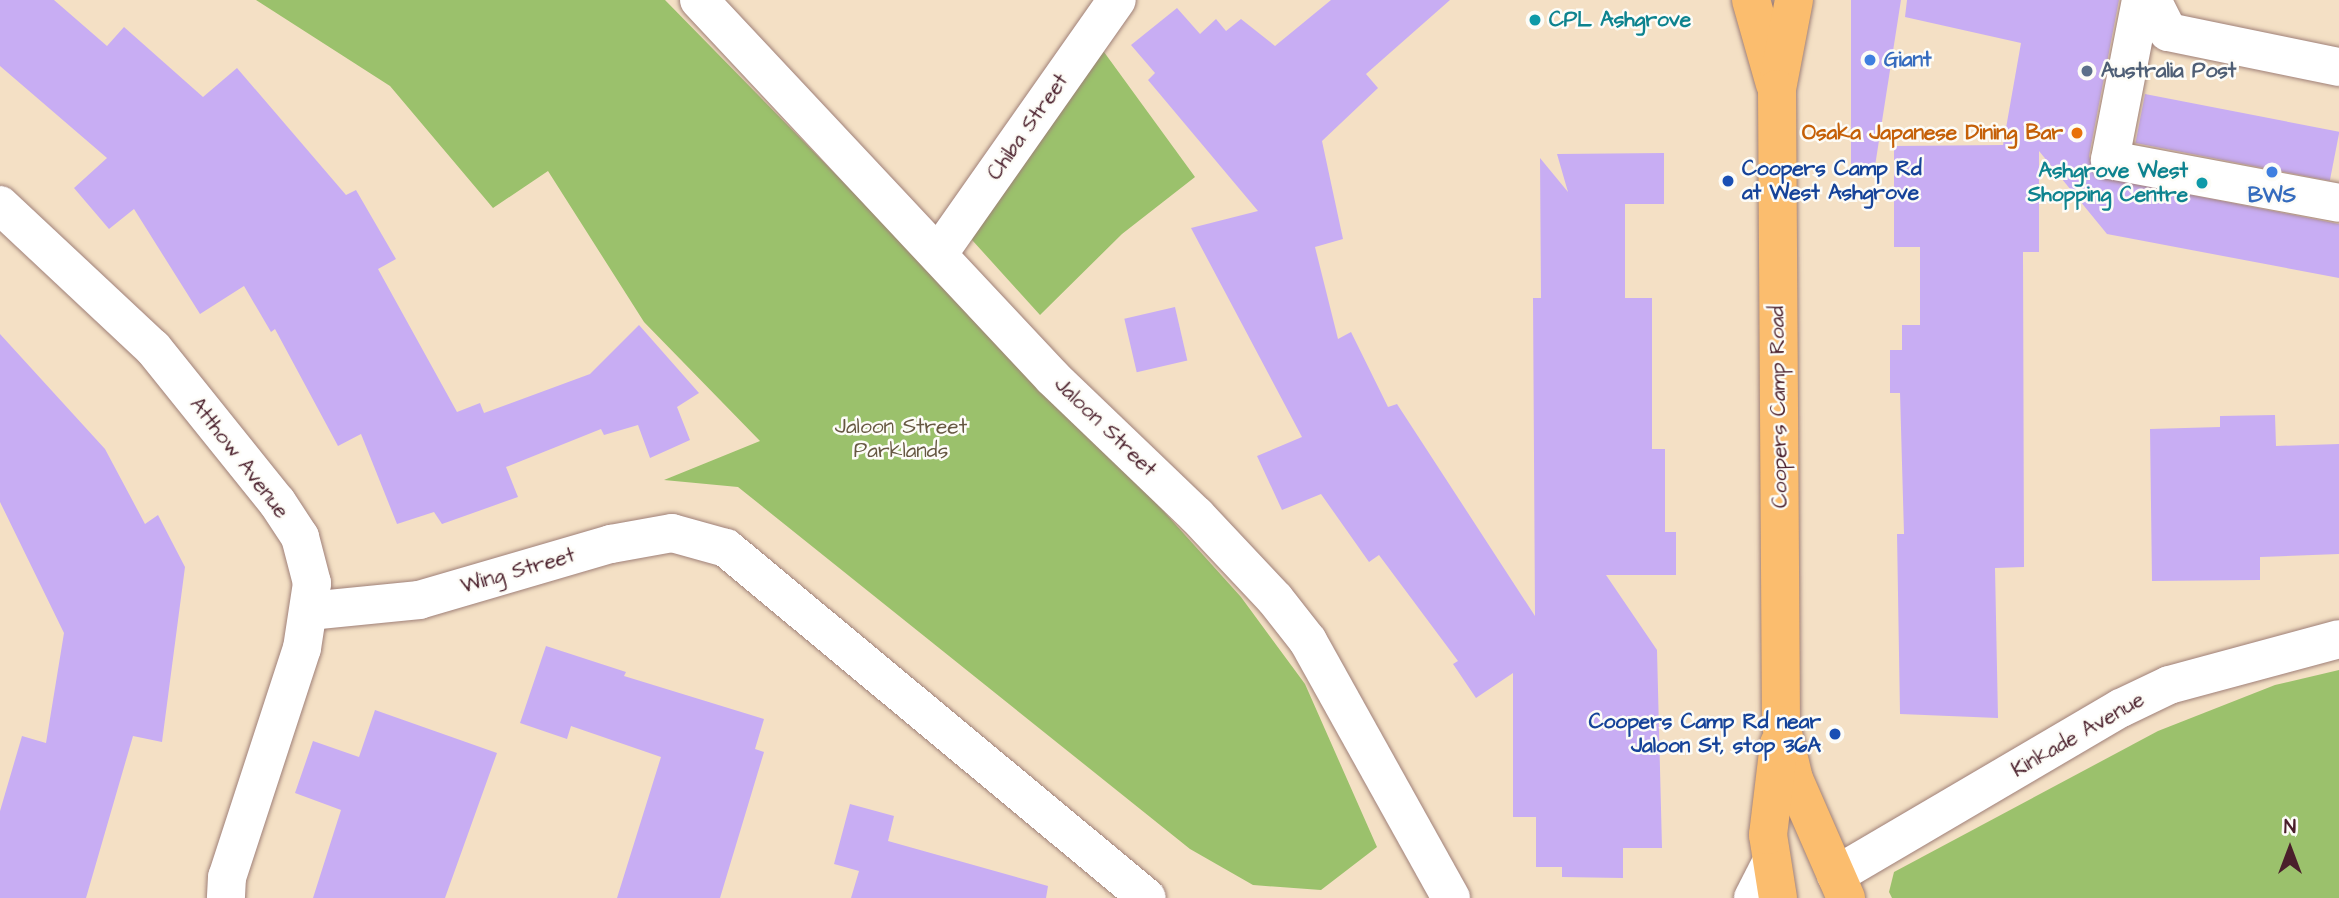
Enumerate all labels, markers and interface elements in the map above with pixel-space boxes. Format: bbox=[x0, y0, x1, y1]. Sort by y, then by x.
place label: CPL Ashgrove bbox=[1549, 7, 1691, 33]
marker: CPL Ashgrove bbox=[1527, 12, 1543, 28]
place label: Giant bbox=[1884, 47, 1931, 73]
marker: Giant bbox=[1862, 52, 1878, 68]
place label: Australia Post bbox=[2101, 58, 2236, 84]
marker: Australia Post bbox=[2079, 63, 2095, 79]
street label: Chiba Street bbox=[982, 69, 1074, 185]
place label: Osaka Japanese Dining Bar bbox=[1802, 120, 2063, 146]
marker: Osaka Japanese Dining Bar bbox=[2069, 125, 2085, 141]
place label: Coopers Camp Rd at West Ashgrove bbox=[1742, 156, 1922, 206]
place label: Ashgrove West Shopping Centre bbox=[2028, 158, 2188, 208]
marker: BWS bbox=[2264, 164, 2280, 180]
marker: Coopers Camp Rd at West Ashgrove bbox=[1720, 173, 1736, 189]
marker: Ashgrove West Shopping Centre bbox=[2194, 175, 2210, 191]
place label: BWS bbox=[2248, 183, 2296, 209]
street label: Coopers Camp Road bbox=[1765, 306, 1793, 508]
street label: Jaloon Street bbox=[1049, 372, 1161, 482]
street label: Atthow Avenue bbox=[184, 393, 294, 523]
park label: Jaloon Street Parklands bbox=[835, 414, 967, 464]
street label: Wing Street bbox=[458, 543, 578, 599]
street label: Kinkade Avenue bbox=[2007, 687, 2149, 783]
place label: Coopers Camp Rd near Jaloon St, stop 36A bbox=[1589, 709, 1821, 759]
marker: Coopers Camp Rd near Jaloon St, stop 36A bbox=[1827, 726, 1843, 742]
north arrow bbox=[2255, 814, 2325, 884]
text: N bbox=[2284, 814, 2296, 841]

